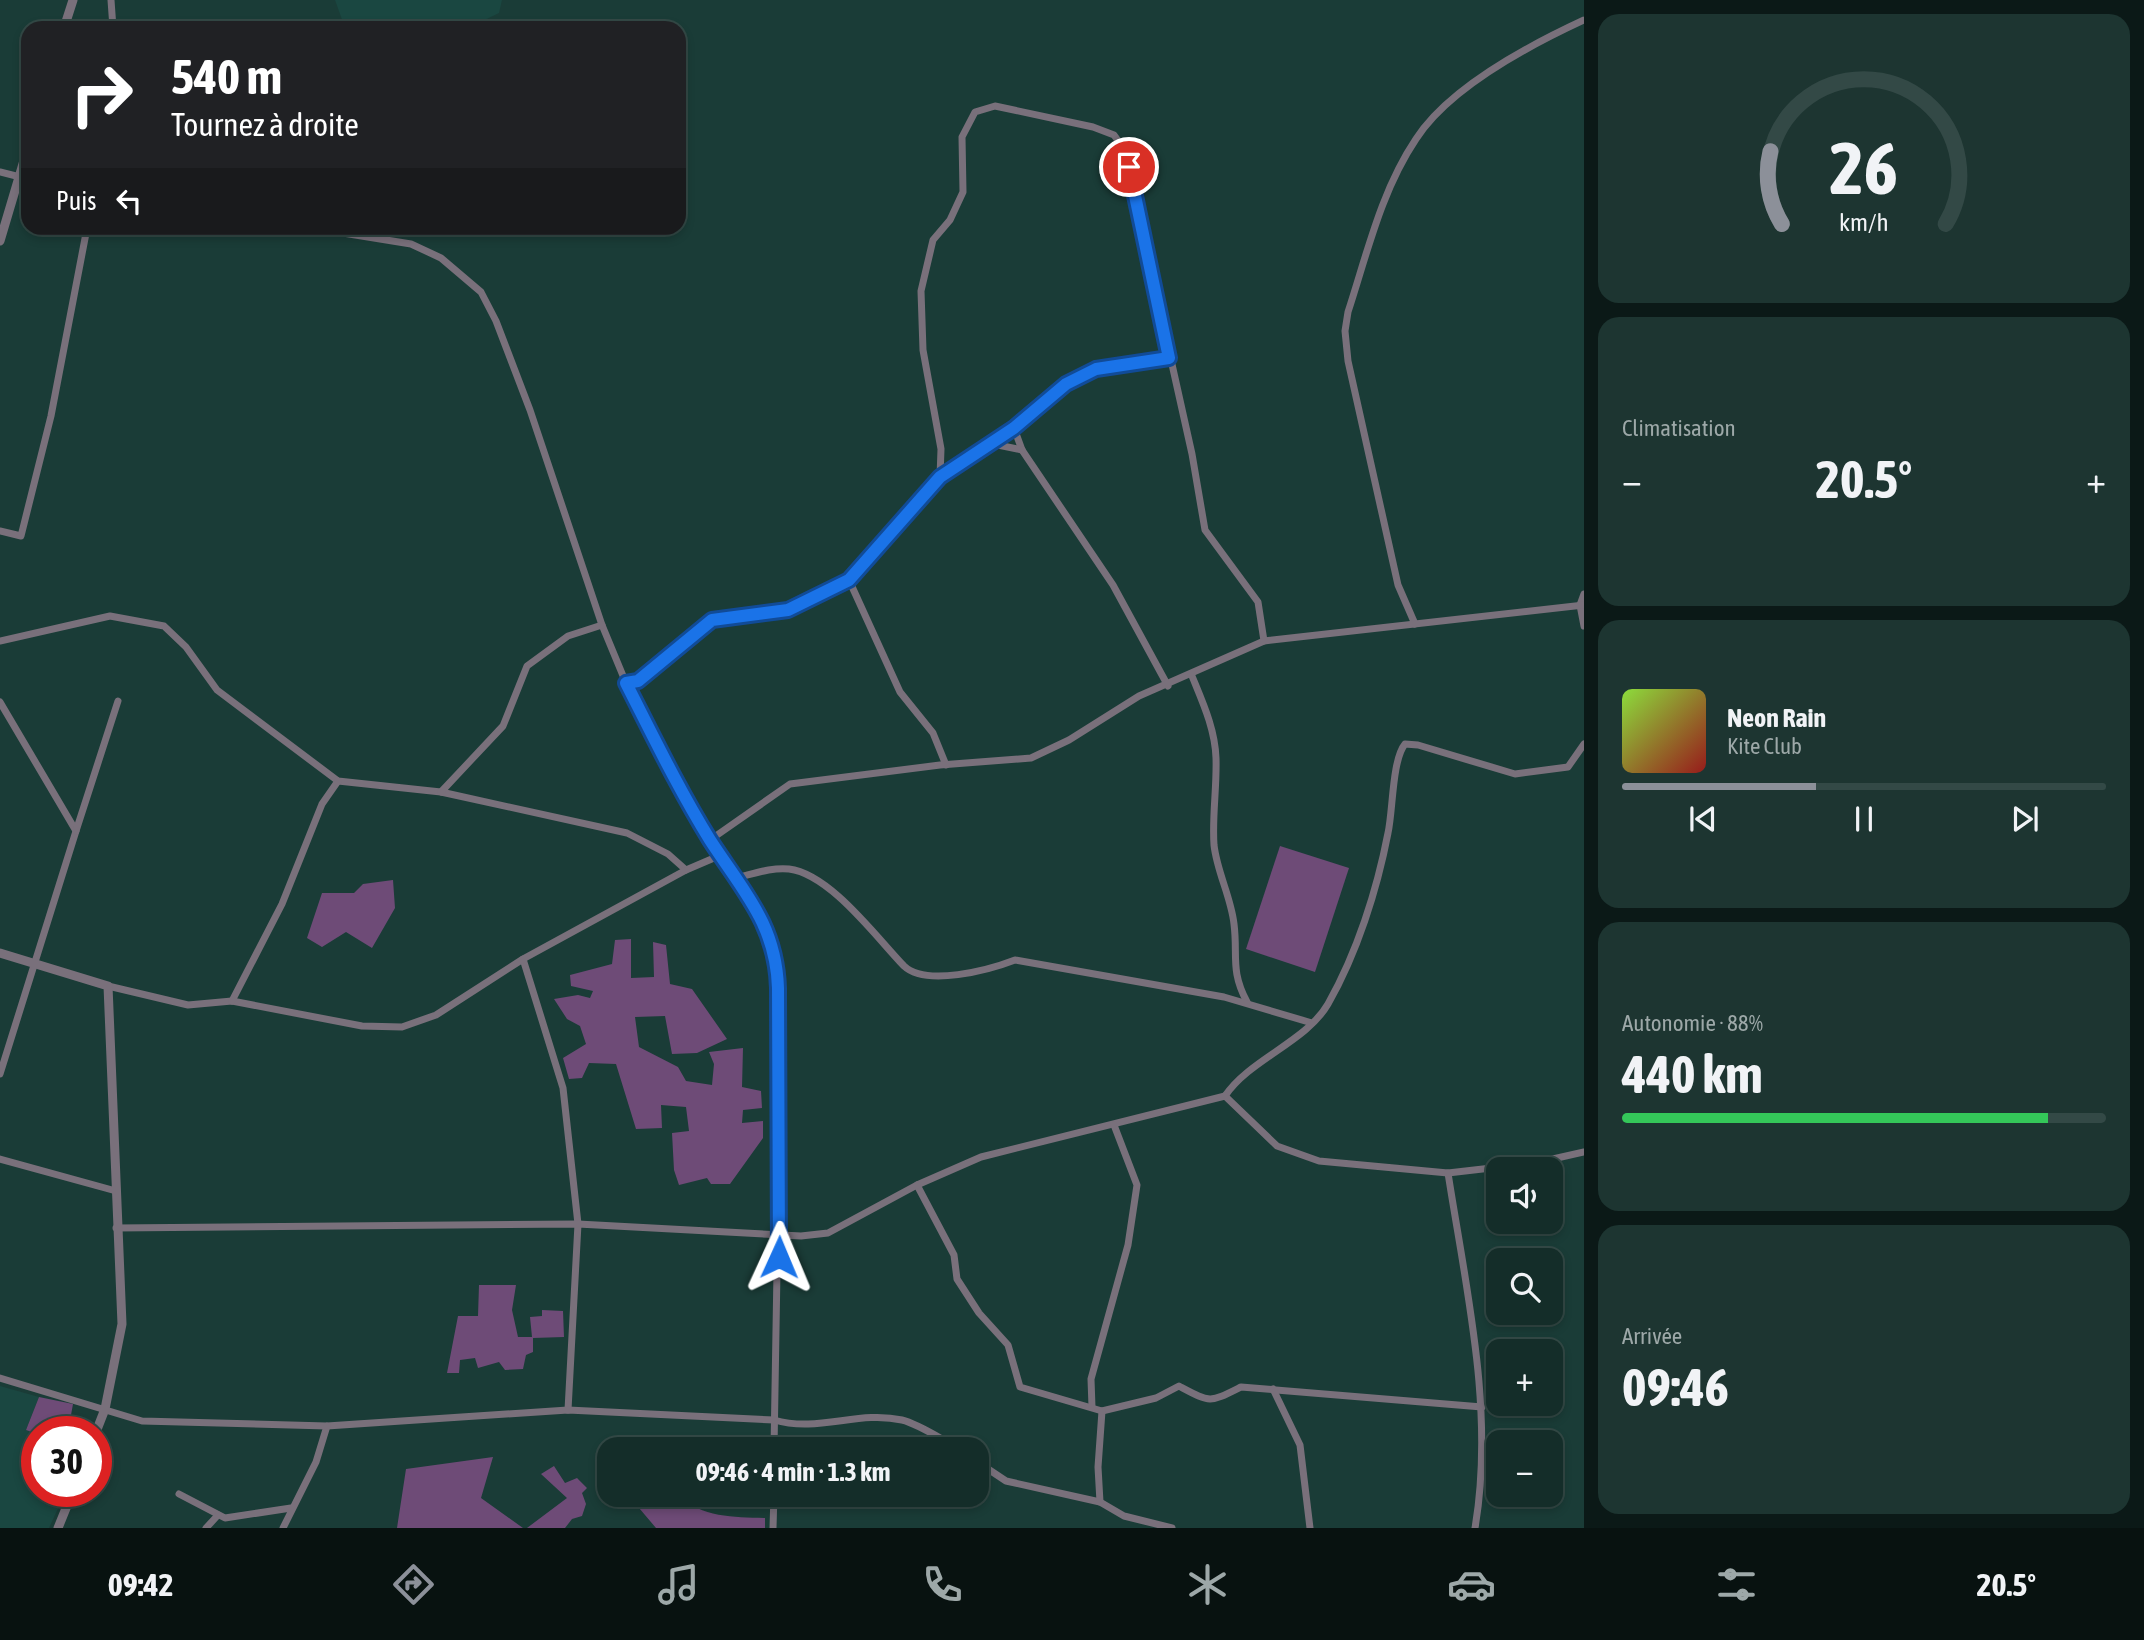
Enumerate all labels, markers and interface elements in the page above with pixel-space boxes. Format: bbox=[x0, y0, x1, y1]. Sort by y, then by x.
text: 540 m bbox=[171, 48, 282, 104]
icon: right bbox=[56, 49, 147, 140]
text: Tournez à droite bbox=[171, 106, 359, 143]
text: 26 bbox=[1830, 127, 1898, 210]
pin bbox=[1099, 137, 1159, 197]
icon: arrive bbox=[1110, 148, 1148, 186]
icon: left bbox=[110, 182, 148, 220]
text: Puis bbox=[56, 186, 96, 216]
text: km/h bbox=[1839, 208, 1889, 236]
text: Climatisation bbox=[1622, 415, 1736, 441]
text: 20.5° bbox=[1816, 449, 1912, 509]
text: − bbox=[1622, 458, 1642, 501]
text: + bbox=[2086, 458, 2106, 501]
text: Neon Rain bbox=[1727, 703, 1826, 733]
text: Kite Club bbox=[1727, 733, 1802, 759]
icon: previous bbox=[1684, 800, 1722, 838]
icon: pause bbox=[1845, 800, 1883, 838]
icon: next bbox=[2006, 800, 2044, 838]
text: Autonomie · 88% bbox=[1622, 1010, 1763, 1036]
text: 440 km bbox=[1622, 1044, 1763, 1104]
map controls bbox=[1486, 1157, 1563, 1507]
button: sound bbox=[1486, 1157, 1563, 1234]
position arrow bbox=[742, 1220, 816, 1294]
button: search bbox=[1486, 1248, 1563, 1325]
text: Arrivée bbox=[1622, 1323, 1682, 1349]
button: + bbox=[1486, 1339, 1563, 1416]
text: 09:46 bbox=[1622, 1357, 1729, 1417]
speed limit sign: 30 bbox=[21, 1416, 112, 1507]
button: − bbox=[1486, 1430, 1563, 1507]
text: 09:46 · 4 min · 1.3 km bbox=[696, 1457, 890, 1487]
icon: directions bbox=[389, 1560, 438, 1609]
icon: music bbox=[654, 1560, 703, 1609]
icon: phone bbox=[918, 1560, 967, 1609]
icon: climate bbox=[1183, 1560, 1232, 1609]
icon: car bbox=[1447, 1560, 1496, 1609]
icon: filters bbox=[1712, 1560, 1761, 1609]
text: 09:42 bbox=[108, 1566, 174, 1603]
text: 20.5° bbox=[1976, 1566, 2036, 1603]

